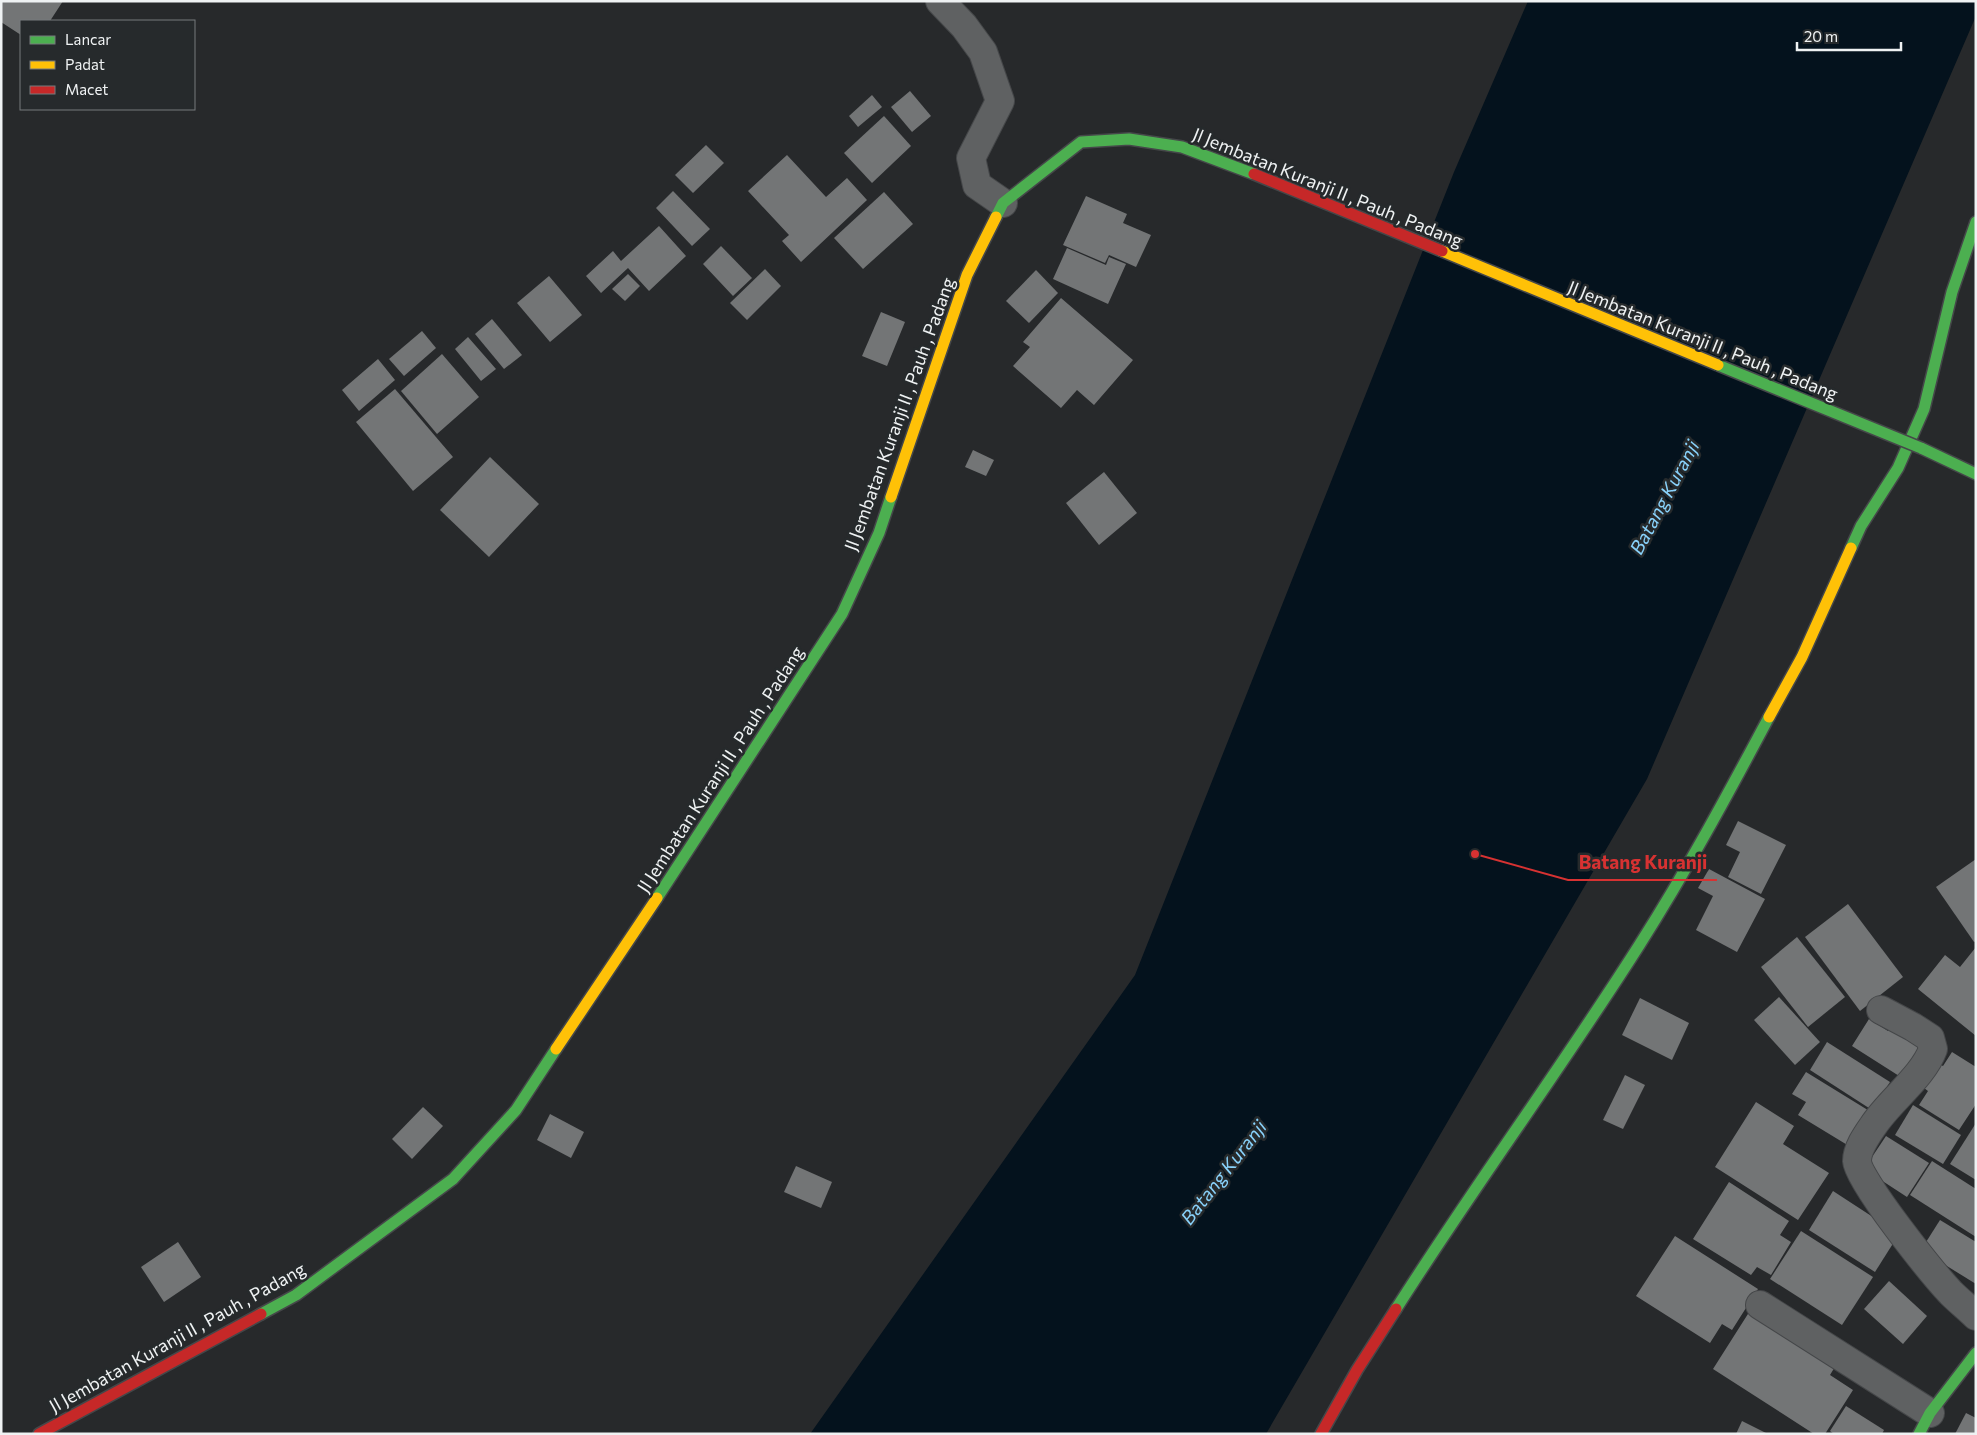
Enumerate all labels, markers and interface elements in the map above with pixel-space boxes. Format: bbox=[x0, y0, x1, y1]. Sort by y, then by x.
legend bbox=[20, 20, 195, 110]
scale bar bbox=[1797, 20, 1901, 52]
text: 20 m bbox=[1804, 27, 1838, 45]
text: Lancar bbox=[65, 30, 111, 48]
text: Padat bbox=[65, 55, 105, 73]
text: Macet bbox=[65, 80, 108, 98]
street label: Jl Jembatan Kuranji II , Pauh , Padang bbox=[1190, 123, 1467, 251]
street label: Jl Jembatan Kuranji II , Pauh , Padang bbox=[839, 274, 959, 554]
street label: Jl Jembatan Kuranji II , Pauh , Padang bbox=[1565, 276, 1842, 404]
water label: Batang Kuranji bbox=[1624, 435, 1704, 558]
street label: Jl Jembatan Kuranji II , Pauh , Padang bbox=[632, 641, 808, 896]
callout: Batang Kuranji bbox=[1568, 846, 1717, 880]
text: Batang Kuranji bbox=[1579, 850, 1707, 873]
water label: Batang Kuranji bbox=[1175, 1114, 1271, 1229]
street label: Jl Jembatan Kuranji II , Pauh , Padang bbox=[45, 1257, 309, 1417]

